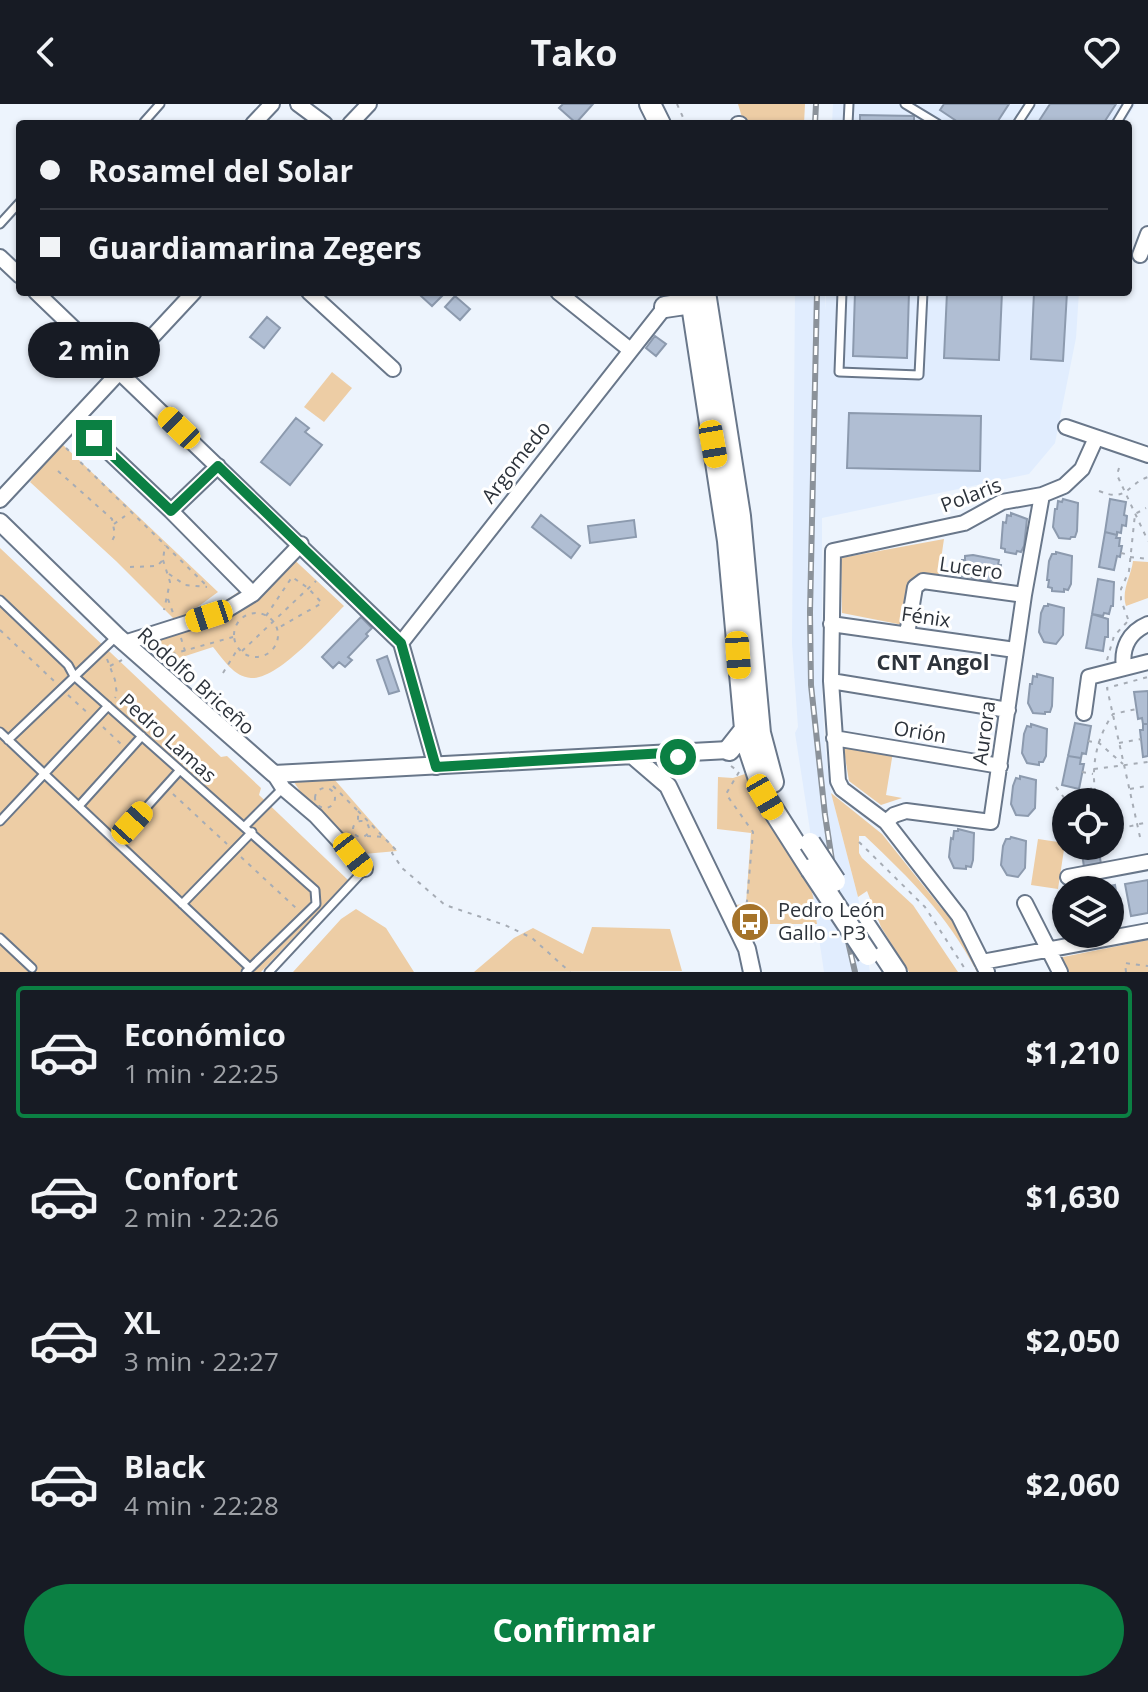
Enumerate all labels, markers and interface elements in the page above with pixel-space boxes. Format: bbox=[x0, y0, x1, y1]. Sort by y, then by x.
text: Tako bbox=[530, 28, 618, 77]
icon: back bbox=[24, 30, 68, 74]
icon: heart bbox=[1080, 30, 1124, 74]
text: Rosamel del Solar bbox=[88, 150, 353, 191]
text: Guardiamarina Zegers bbox=[88, 227, 422, 268]
callout: 2 min bbox=[28, 322, 160, 378]
text: 2 min bbox=[58, 332, 130, 368]
car bbox=[153, 403, 205, 453]
street label: Argomedo bbox=[475, 415, 556, 509]
car bbox=[697, 418, 729, 470]
route end bbox=[76, 420, 112, 456]
street label: Polaris bbox=[937, 471, 1005, 518]
street label: Lucero bbox=[938, 550, 1005, 585]
car bbox=[182, 597, 236, 635]
street label: Fénix bbox=[900, 600, 953, 633]
street label: Rodolfo Briceño bbox=[132, 621, 261, 740]
car bbox=[724, 630, 752, 680]
district label: CNT Angol bbox=[877, 646, 989, 676]
street label: Pedro Lamas bbox=[114, 687, 223, 788]
street label: Aurora bbox=[966, 699, 1001, 767]
street label: Orión bbox=[892, 714, 948, 749]
route start bbox=[660, 739, 696, 775]
car bbox=[743, 770, 787, 824]
map controls bbox=[1052, 788, 1124, 948]
button: locate bbox=[1052, 788, 1124, 860]
car bbox=[107, 797, 157, 849]
car bbox=[329, 829, 377, 881]
button: layers bbox=[1052, 876, 1124, 948]
place label: Pedro León Gallo - P3 bbox=[778, 896, 885, 946]
bus stop icon: Pedro León Gallo - P3 bbox=[729, 901, 771, 943]
text: Económico bbox=[124, 1014, 286, 1055]
icon: car bbox=[28, 1016, 100, 1088]
text: $1,210 bbox=[1026, 1032, 1120, 1073]
text: 1 min · 22:25 bbox=[124, 1055, 279, 1091]
text: Confort bbox=[124, 1158, 238, 1199]
icon: car bbox=[28, 1160, 100, 1232]
text: $1,630 bbox=[1026, 1176, 1120, 1217]
text: 2 min · 22:26 bbox=[124, 1199, 279, 1235]
text: XL bbox=[124, 1302, 161, 1343]
icon: car bbox=[28, 1304, 100, 1376]
text: $2,050 bbox=[1026, 1320, 1120, 1361]
text: 3 min · 22:27 bbox=[124, 1343, 279, 1379]
text: Black bbox=[124, 1446, 205, 1487]
icon: car bbox=[28, 1448, 100, 1520]
text: $2,060 bbox=[1026, 1464, 1120, 1505]
text: 4 min · 22:28 bbox=[124, 1487, 279, 1523]
button: Confirmar bbox=[24, 1584, 1124, 1676]

